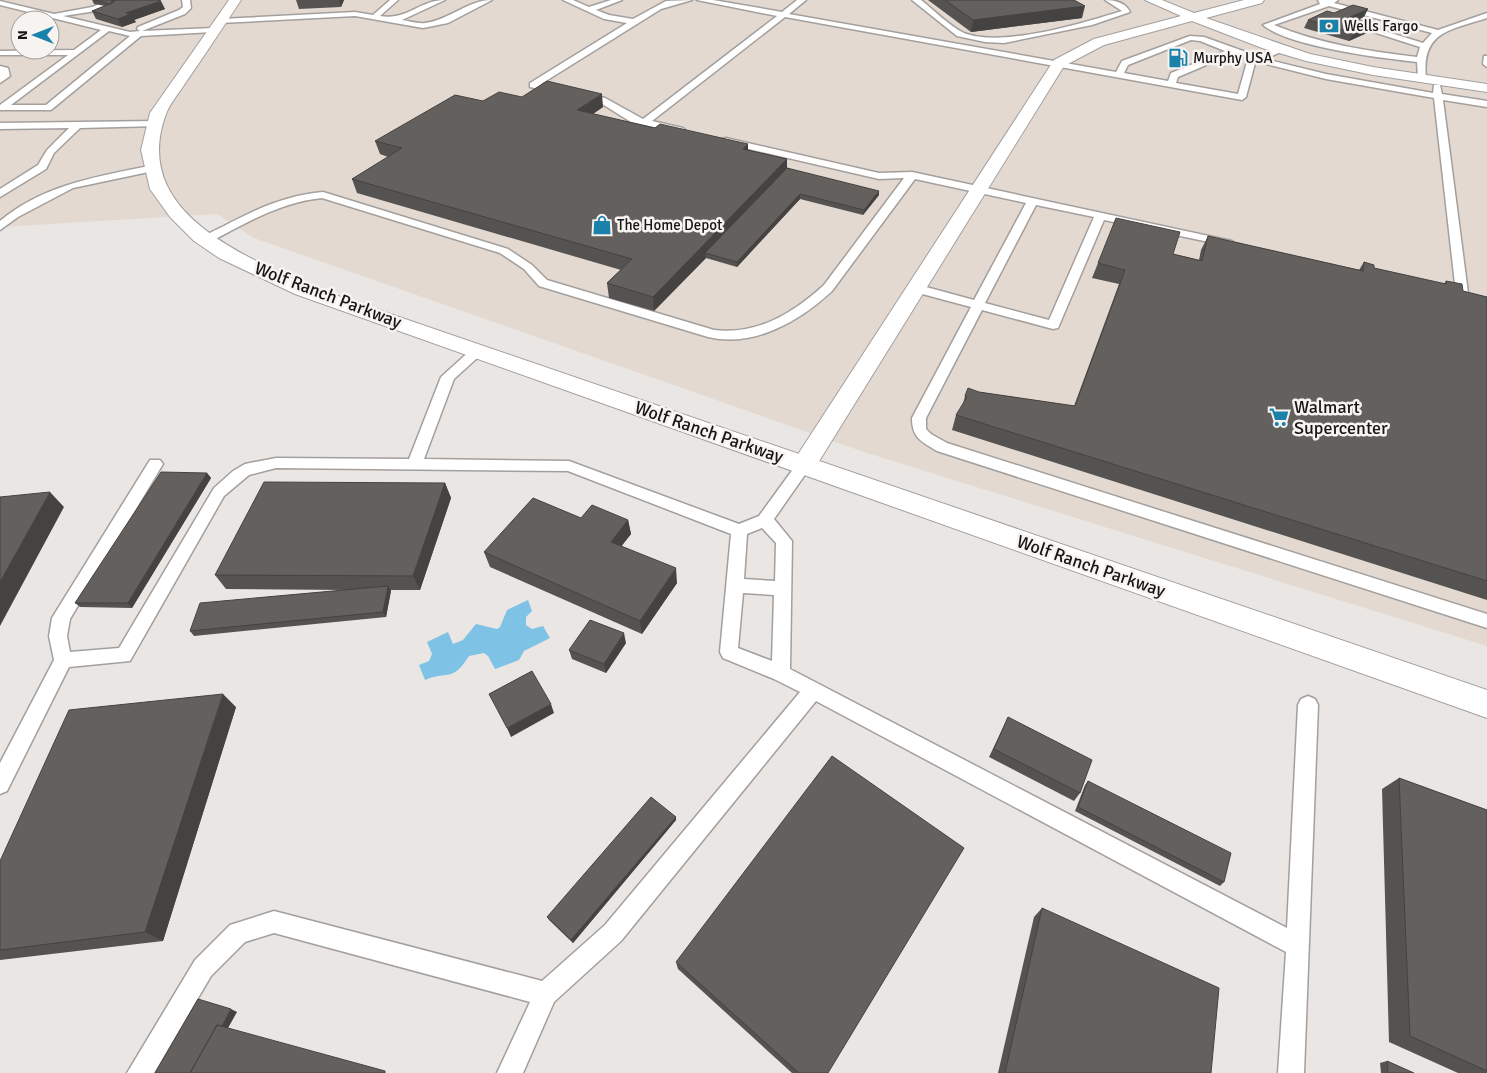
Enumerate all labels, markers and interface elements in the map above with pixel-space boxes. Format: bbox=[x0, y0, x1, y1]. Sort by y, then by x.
north arrow bbox=[10, 10, 60, 60]
bank icon: Wells Fargo bbox=[1318, 15, 1340, 37]
place label: Wells Fargo bbox=[1344, 17, 1418, 35]
text: N bbox=[14, 30, 31, 40]
fuel station icon: Murphy USA bbox=[1167, 47, 1189, 69]
place label: Murphy USA bbox=[1193, 49, 1273, 67]
shop icon: The Home Depot bbox=[591, 214, 613, 236]
place label: The Home Depot bbox=[617, 216, 722, 234]
street label: Wolf Ranch Parkway bbox=[251, 257, 405, 333]
street label: Wolf Ranch Parkway bbox=[632, 396, 787, 468]
place label: Walmart Supercenter bbox=[1294, 396, 1388, 439]
supermarket icon: Walmart Supercenter bbox=[1268, 406, 1290, 428]
street label: Wolf Ranch Parkway bbox=[1014, 530, 1169, 602]

